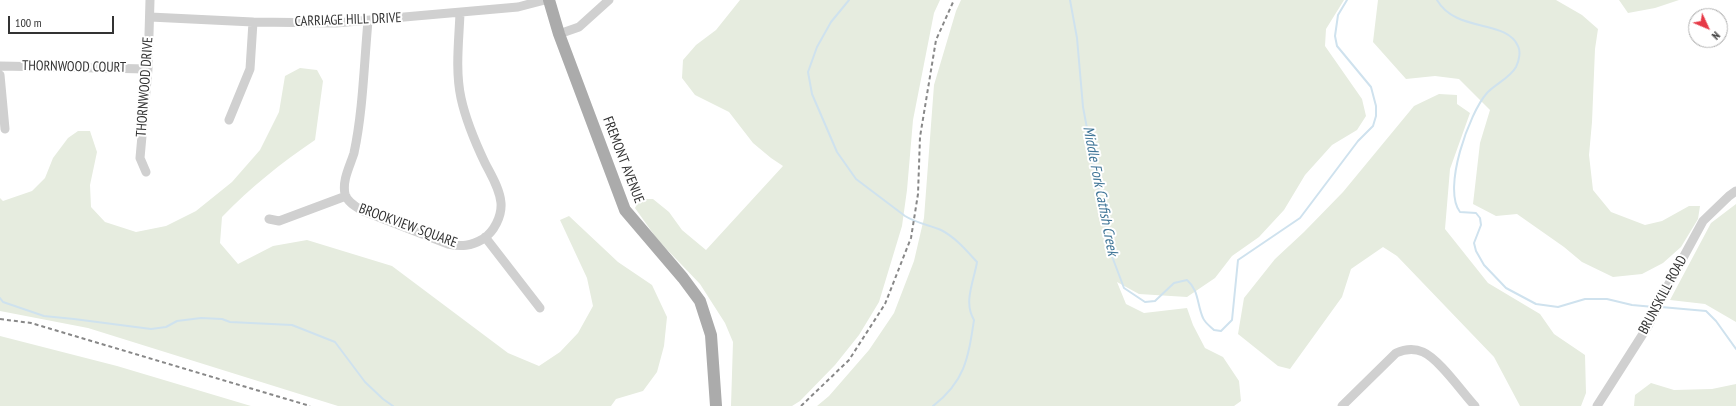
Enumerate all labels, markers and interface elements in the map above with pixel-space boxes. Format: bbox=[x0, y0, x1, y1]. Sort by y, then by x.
scale bar bbox=[10, 8, 116, 34]
north arrow bbox=[1688, 8, 1728, 48]
street label: CARRIAGE HILL DRIVE bbox=[294, 10, 402, 30]
text: 100 m bbox=[15, 15, 42, 30]
text: N bbox=[1709, 29, 1723, 43]
street label: THORNWOOD DRIVE bbox=[133, 36, 157, 138]
street label: THORNWOOD COURT bbox=[22, 58, 126, 76]
street label: FREMONT AVENUE bbox=[599, 114, 647, 206]
water label: Middle Fork Catfish Creek bbox=[1079, 125, 1121, 257]
street label: BROOKVIEW SQUARE bbox=[356, 200, 460, 252]
street label: BRUNSKILL ROAD bbox=[1635, 253, 1691, 337]

